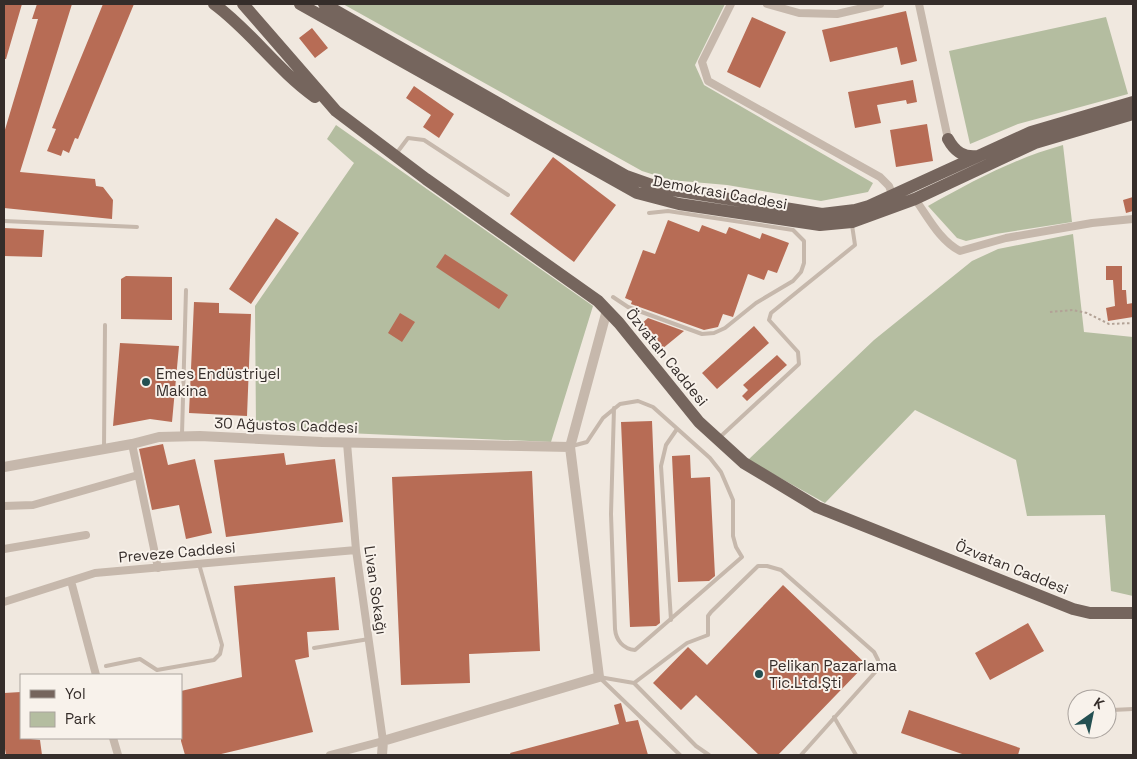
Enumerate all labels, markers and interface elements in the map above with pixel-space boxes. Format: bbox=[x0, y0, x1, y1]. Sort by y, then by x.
street label: Demokrasi Caddesi bbox=[651, 171, 789, 213]
street label: Özvatan Caddesi bbox=[622, 304, 712, 410]
place label: Emes Endüstriyel Makina bbox=[156, 364, 280, 400]
marker: Emes Endüstriyel Makina bbox=[140, 376, 152, 388]
street label: 30 Ağustos Caddesi bbox=[214, 413, 358, 437]
street label: Özvatan Caddesi bbox=[953, 536, 1071, 598]
street label: Preveze Caddesi bbox=[118, 537, 236, 567]
street label: Livan Sokağı bbox=[360, 544, 392, 636]
place label: Pelikan Pazarlama Tic.Ltd.Şti bbox=[769, 656, 897, 692]
marker: Pelikan Pazarlama Tic.Ltd.Şti bbox=[753, 668, 765, 680]
legend bbox=[20, 674, 182, 739]
text: Yol bbox=[65, 684, 86, 703]
north arrow bbox=[1067, 689, 1117, 739]
text: K bbox=[1091, 693, 1108, 713]
text: Park bbox=[65, 709, 96, 728]

